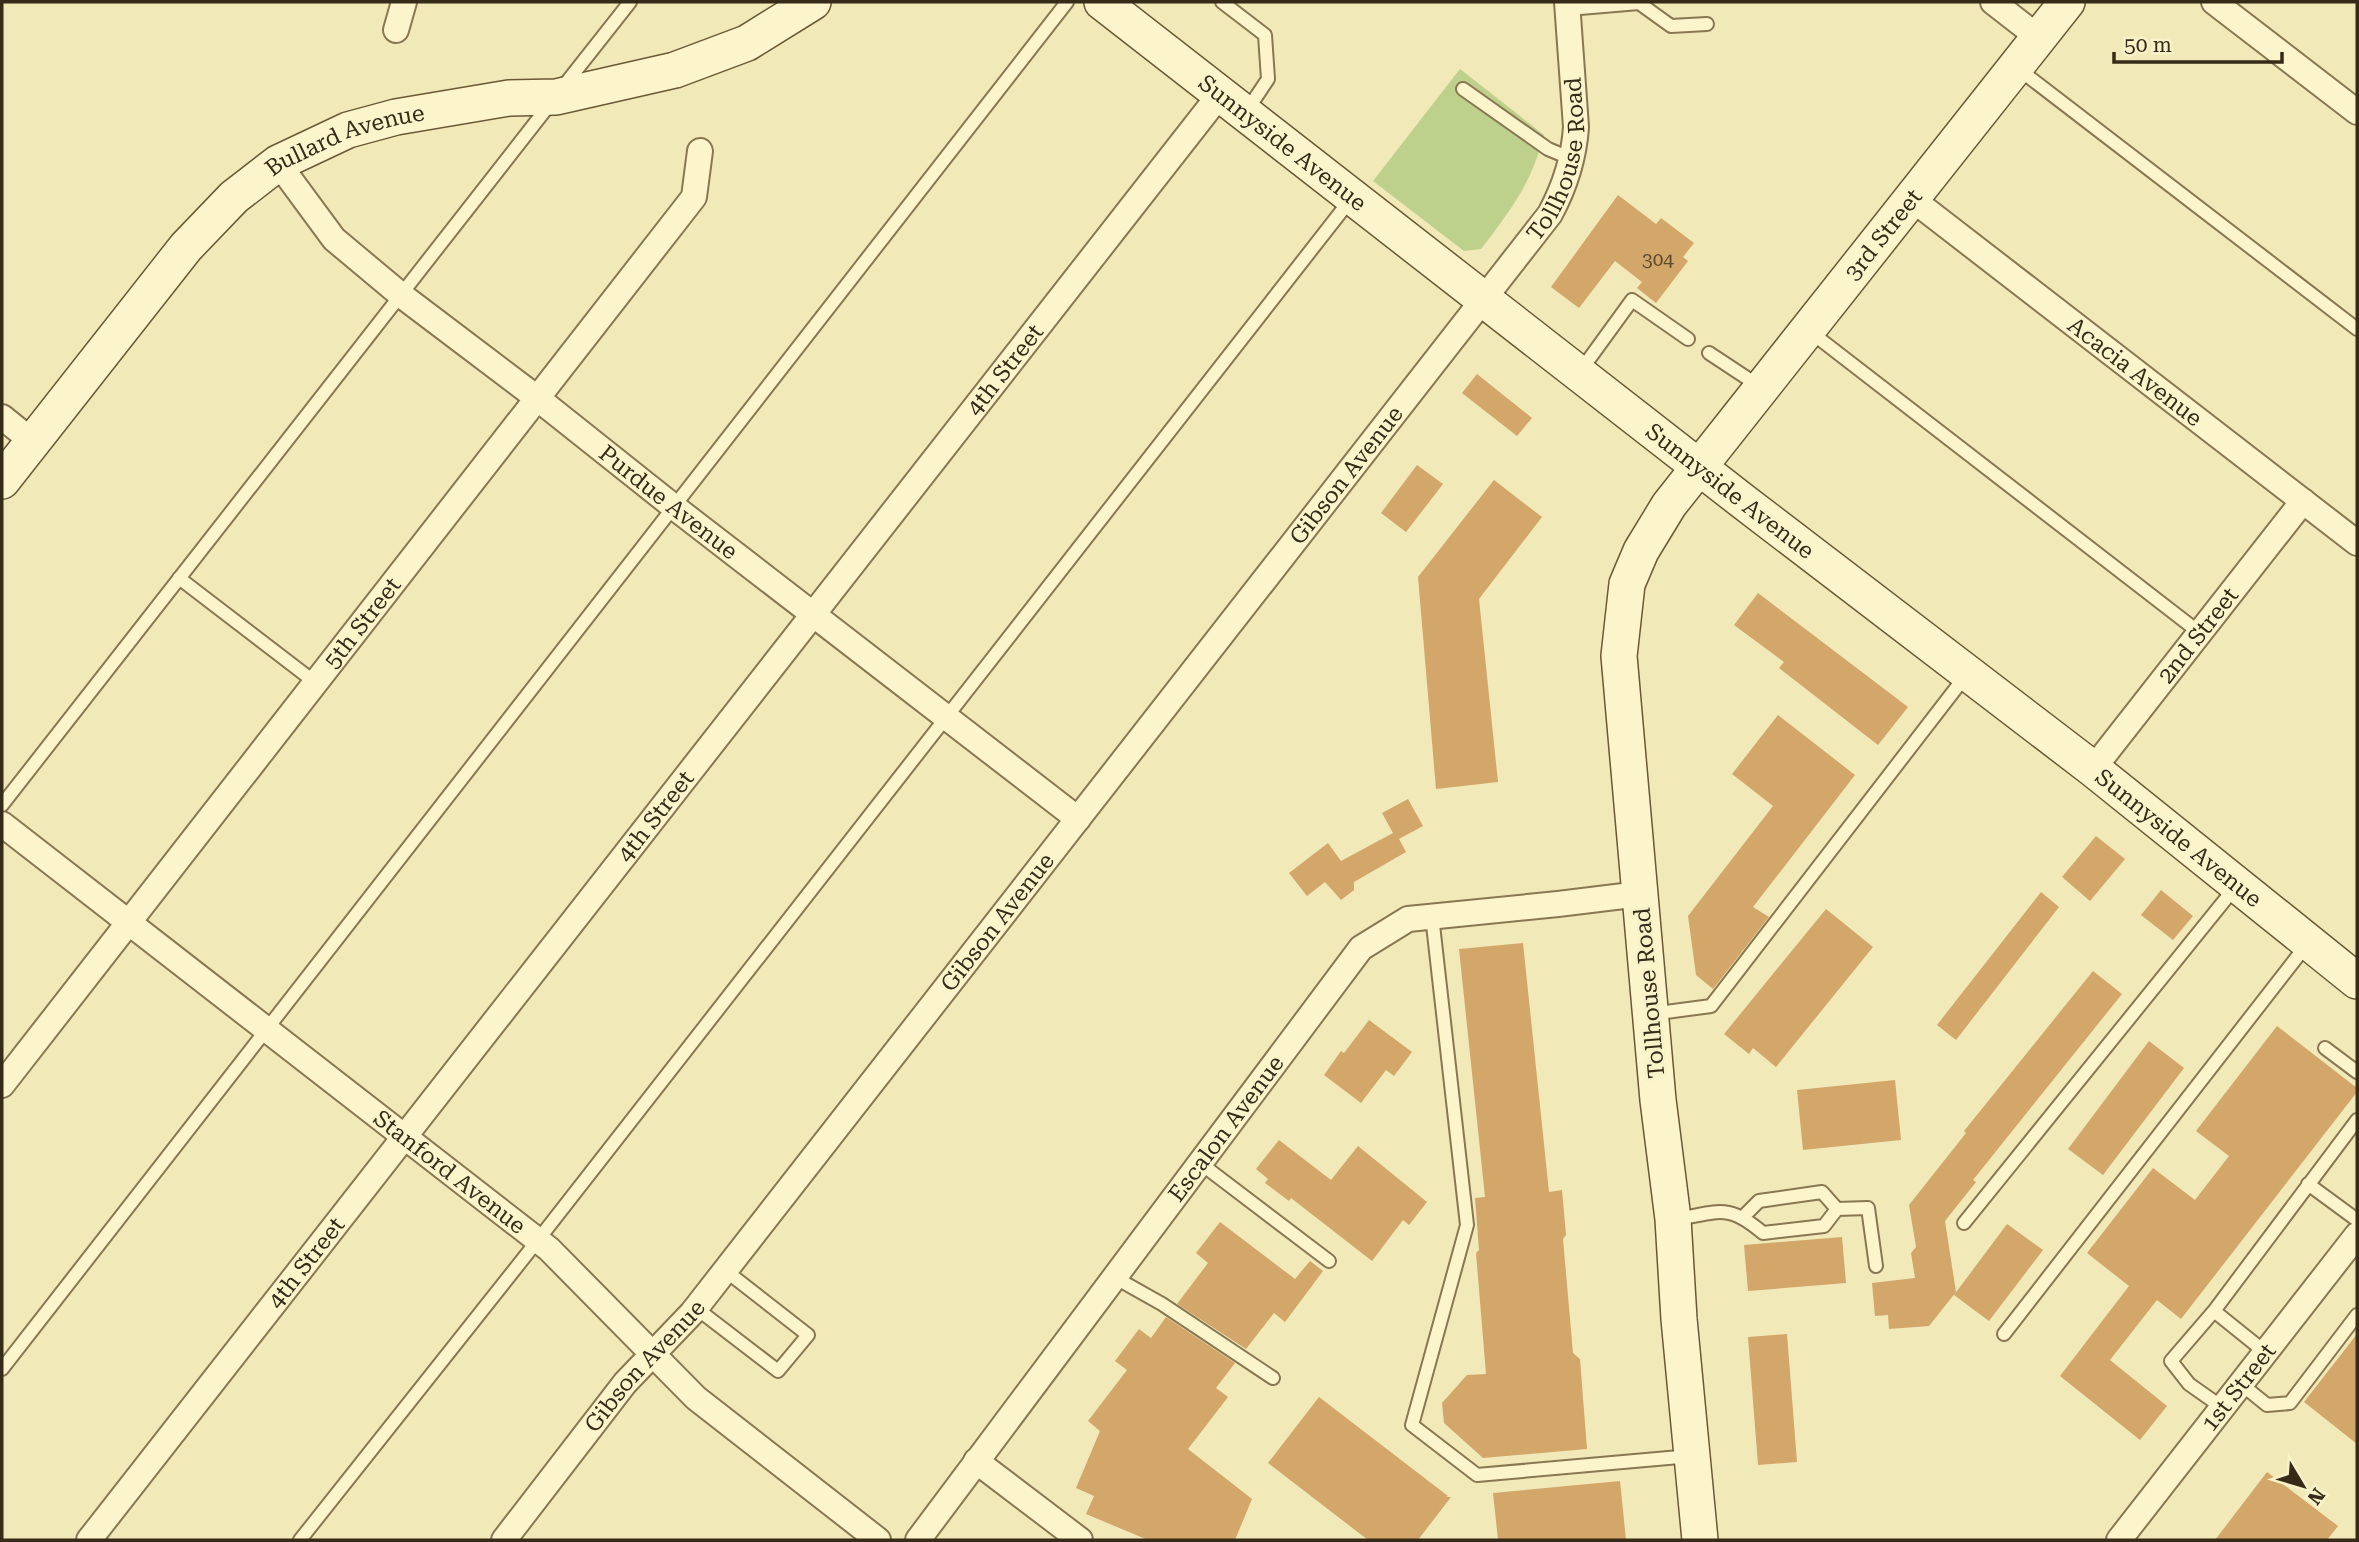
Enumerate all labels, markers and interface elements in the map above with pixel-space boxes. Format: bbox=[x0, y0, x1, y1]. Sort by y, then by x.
scale bar bbox=[2114, 21, 2282, 65]
text: 50 m bbox=[2124, 33, 2172, 57]
street label: Sunnyside Avenue bbox=[1193, 69, 1372, 217]
street label: Tollhouse Road bbox=[1521, 76, 1590, 246]
street label: Bullard Avenue bbox=[260, 99, 426, 182]
street label: 3rd Street bbox=[1839, 183, 1928, 286]
house number: 304 bbox=[1642, 248, 1674, 271]
street label: Acacia Avenue bbox=[2062, 312, 2207, 432]
street label: 4th Street bbox=[961, 319, 1049, 421]
street label: Gibson Avenue bbox=[1284, 401, 1409, 550]
street label: Sunnyside Avenue bbox=[1640, 418, 1819, 565]
street label: Purdue Avenue bbox=[593, 440, 743, 565]
street label: 5th Street bbox=[319, 572, 407, 674]
street label: 2nd Street bbox=[2152, 582, 2244, 689]
street label: Sunnyside Avenue bbox=[2090, 763, 2267, 913]
street label: 4th Street bbox=[612, 765, 700, 867]
street label: Gibson Avenue bbox=[935, 848, 1060, 997]
street label: Tollhouse Road bbox=[1629, 906, 1670, 1079]
street label: Escalon Avenue bbox=[1163, 1050, 1290, 1207]
street label: Stanford Avenue bbox=[368, 1105, 531, 1240]
street label: 4th Street bbox=[262, 1212, 351, 1314]
street label: Gibson Avenue bbox=[579, 1295, 711, 1438]
street label: 1st Street bbox=[2196, 1338, 2282, 1437]
north arrow bbox=[2268, 1451, 2338, 1521]
text: N bbox=[2302, 1483, 2330, 1509]

